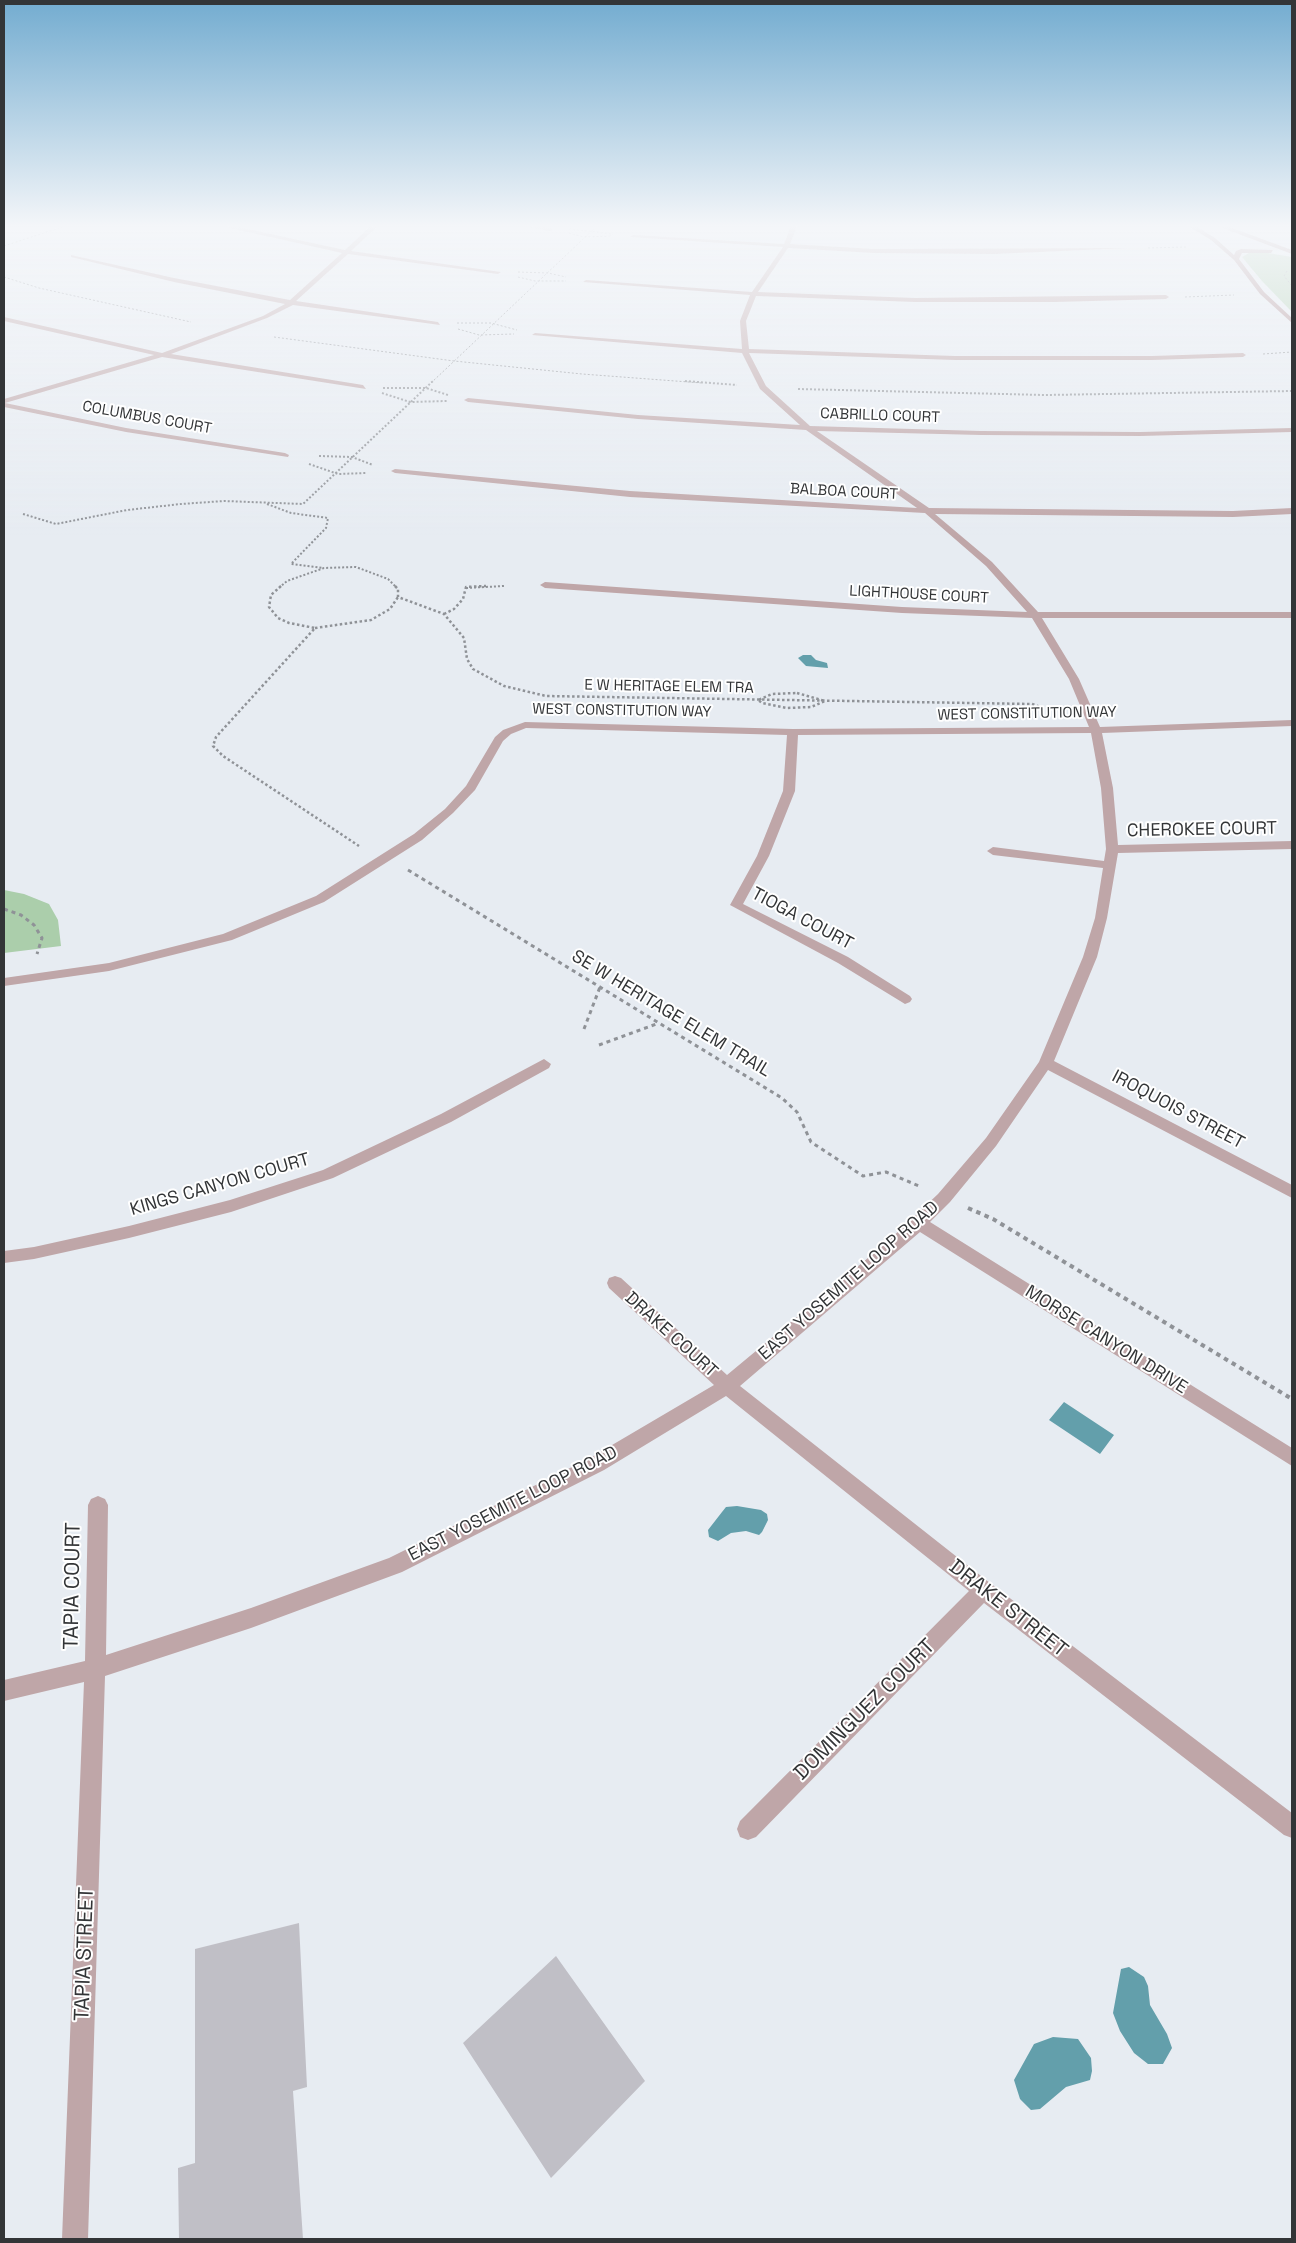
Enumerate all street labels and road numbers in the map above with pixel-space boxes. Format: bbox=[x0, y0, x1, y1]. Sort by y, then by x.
street label: COLUMBUS COURT bbox=[81, 398, 213, 438]
street label: CABRILLO COURT bbox=[820, 405, 940, 427]
street label: BALBOA COURT bbox=[789, 480, 899, 504]
street label: LIGHTHOUSE COURT bbox=[849, 582, 989, 608]
street label: E W HERITAGE ELEM TRA bbox=[584, 677, 754, 697]
street label: WEST CONSTITUTION WAY bbox=[532, 700, 712, 722]
street label: WEST CONSTITUTION WAY bbox=[937, 703, 1117, 725]
street label: CHEROKEE COURT bbox=[1127, 818, 1277, 842]
street label: TIOGA COURT bbox=[747, 883, 857, 955]
street label: SE W HERITAGE ELEM TRAIL bbox=[567, 946, 775, 1082]
street label: IROQUOIS STREET bbox=[1108, 1066, 1248, 1154]
street label: KINGS CANYON COURT bbox=[128, 1149, 312, 1221]
street label: EAST YOSEMITE LOOP ROAD bbox=[755, 1197, 943, 1365]
street label: MORSE CANYON DRIVE bbox=[1021, 1281, 1191, 1399]
street label: DRAKE COURT bbox=[620, 1288, 722, 1382]
street label: EAST YOSEMITE LOOP ROAD bbox=[405, 1442, 621, 1566]
street label: TAPIA COURT bbox=[59, 1522, 87, 1650]
street label: DRAKE STREET bbox=[943, 1555, 1073, 1663]
street label: DOMINGUEZ COURT bbox=[789, 1634, 941, 1786]
street label: TAPIA STREET bbox=[70, 1886, 100, 2022]

